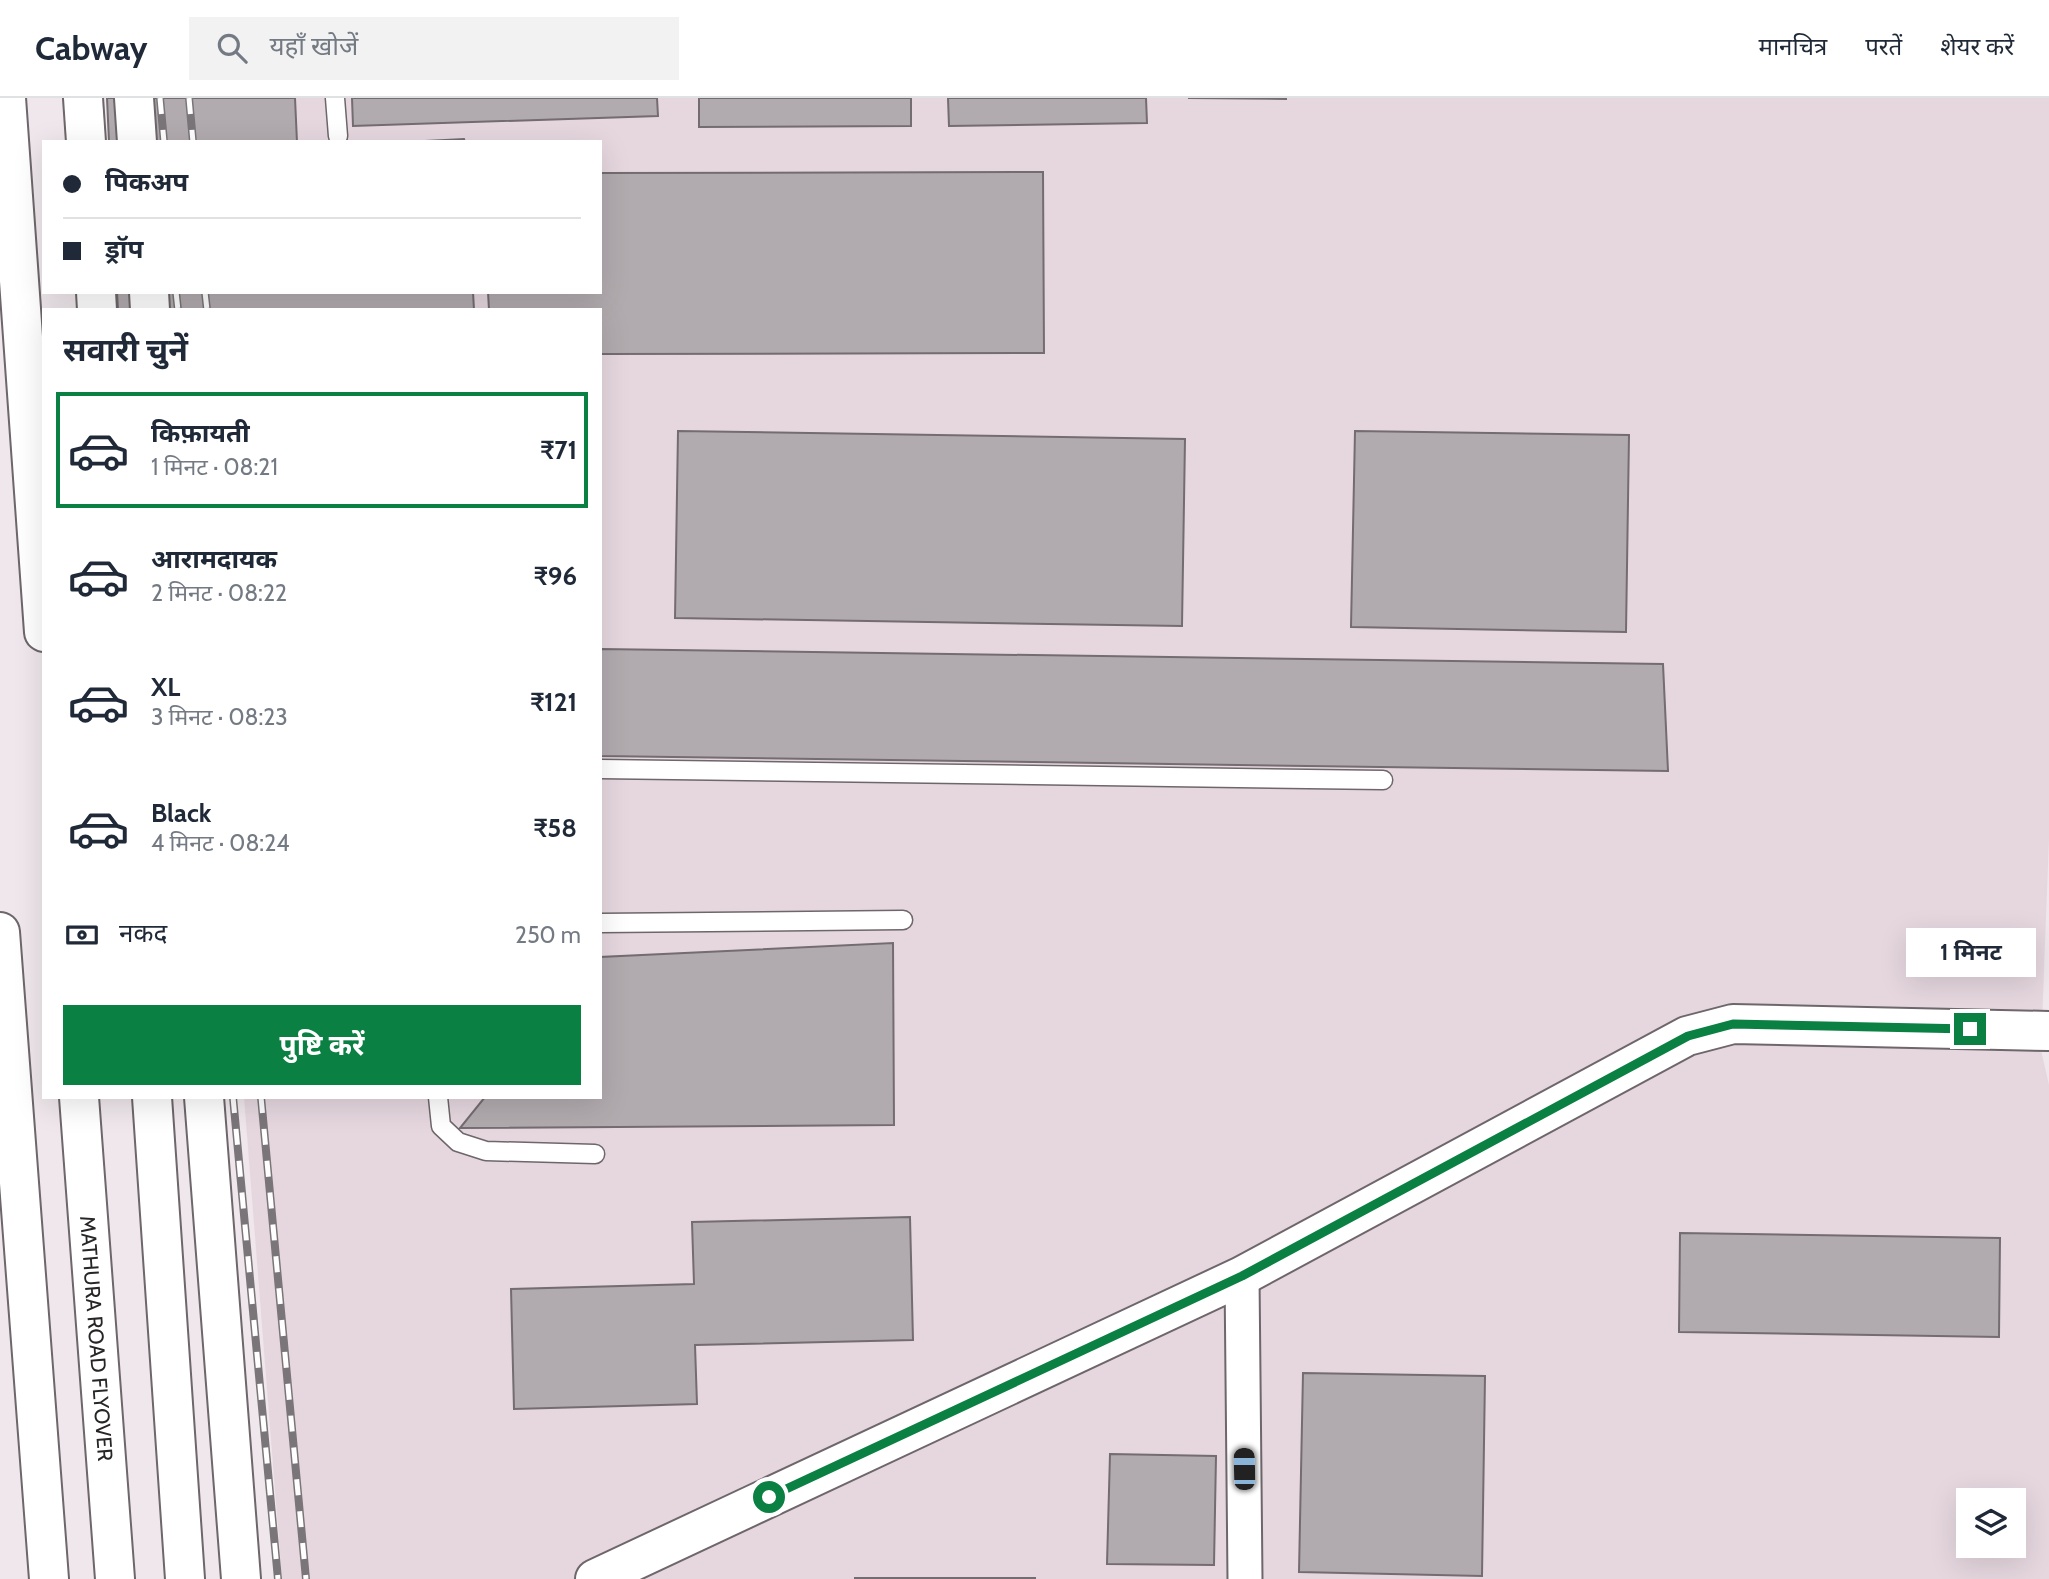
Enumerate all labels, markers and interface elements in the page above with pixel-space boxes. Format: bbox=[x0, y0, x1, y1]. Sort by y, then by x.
search box bbox=[189, 17, 679, 80]
text: Cabway bbox=[35, 28, 147, 68]
icon: search bbox=[213, 29, 251, 67]
text: यहाँ खोजें bbox=[269, 30, 358, 62]
text: मानचित्र bbox=[1759, 32, 1827, 61]
text: परतें bbox=[1865, 32, 1902, 61]
text: शेयर करें bbox=[1940, 32, 2014, 61]
text: पिकअप bbox=[105, 166, 188, 198]
text: ड्रॉप bbox=[105, 233, 143, 265]
text: सवारी चुनें bbox=[63, 330, 188, 369]
text: किफ़ायती bbox=[151, 417, 250, 449]
icon: car bbox=[67, 419, 130, 482]
text: ₹71 bbox=[540, 434, 577, 466]
text: 1 मिनट · 08:21 bbox=[151, 453, 278, 481]
text: आरामदायक bbox=[151, 543, 277, 575]
icon: car bbox=[67, 545, 130, 608]
text: ₹96 bbox=[534, 560, 577, 592]
text: 2 मिनट · 08:22 bbox=[151, 579, 287, 607]
icon: car bbox=[67, 671, 130, 734]
text: XL bbox=[151, 671, 180, 703]
text: ₹121 bbox=[530, 686, 577, 718]
text: 3 मिनट · 08:23 bbox=[151, 703, 288, 731]
icon: car bbox=[67, 797, 130, 860]
text: Black bbox=[151, 797, 211, 829]
text: ₹58 bbox=[533, 812, 577, 844]
text: 4 मिनट · 08:24 bbox=[151, 829, 289, 857]
icon: cash bbox=[63, 916, 101, 954]
text: नकद bbox=[119, 917, 167, 949]
text: 250 m bbox=[515, 921, 581, 949]
callout: 1 मिनट bbox=[1905, 928, 2035, 976]
text: 1 मिनट bbox=[1940, 938, 2002, 966]
button: पुष्टि करें bbox=[63, 1005, 581, 1085]
route end bbox=[1954, 1013, 1986, 1045]
street label: MATHURA ROAD FLYOVER bbox=[75, 1215, 119, 1462]
car bbox=[1234, 1448, 1255, 1490]
route start bbox=[753, 1481, 785, 1513]
map controls bbox=[1956, 1488, 2026, 1558]
button: layers bbox=[1956, 1488, 2026, 1558]

